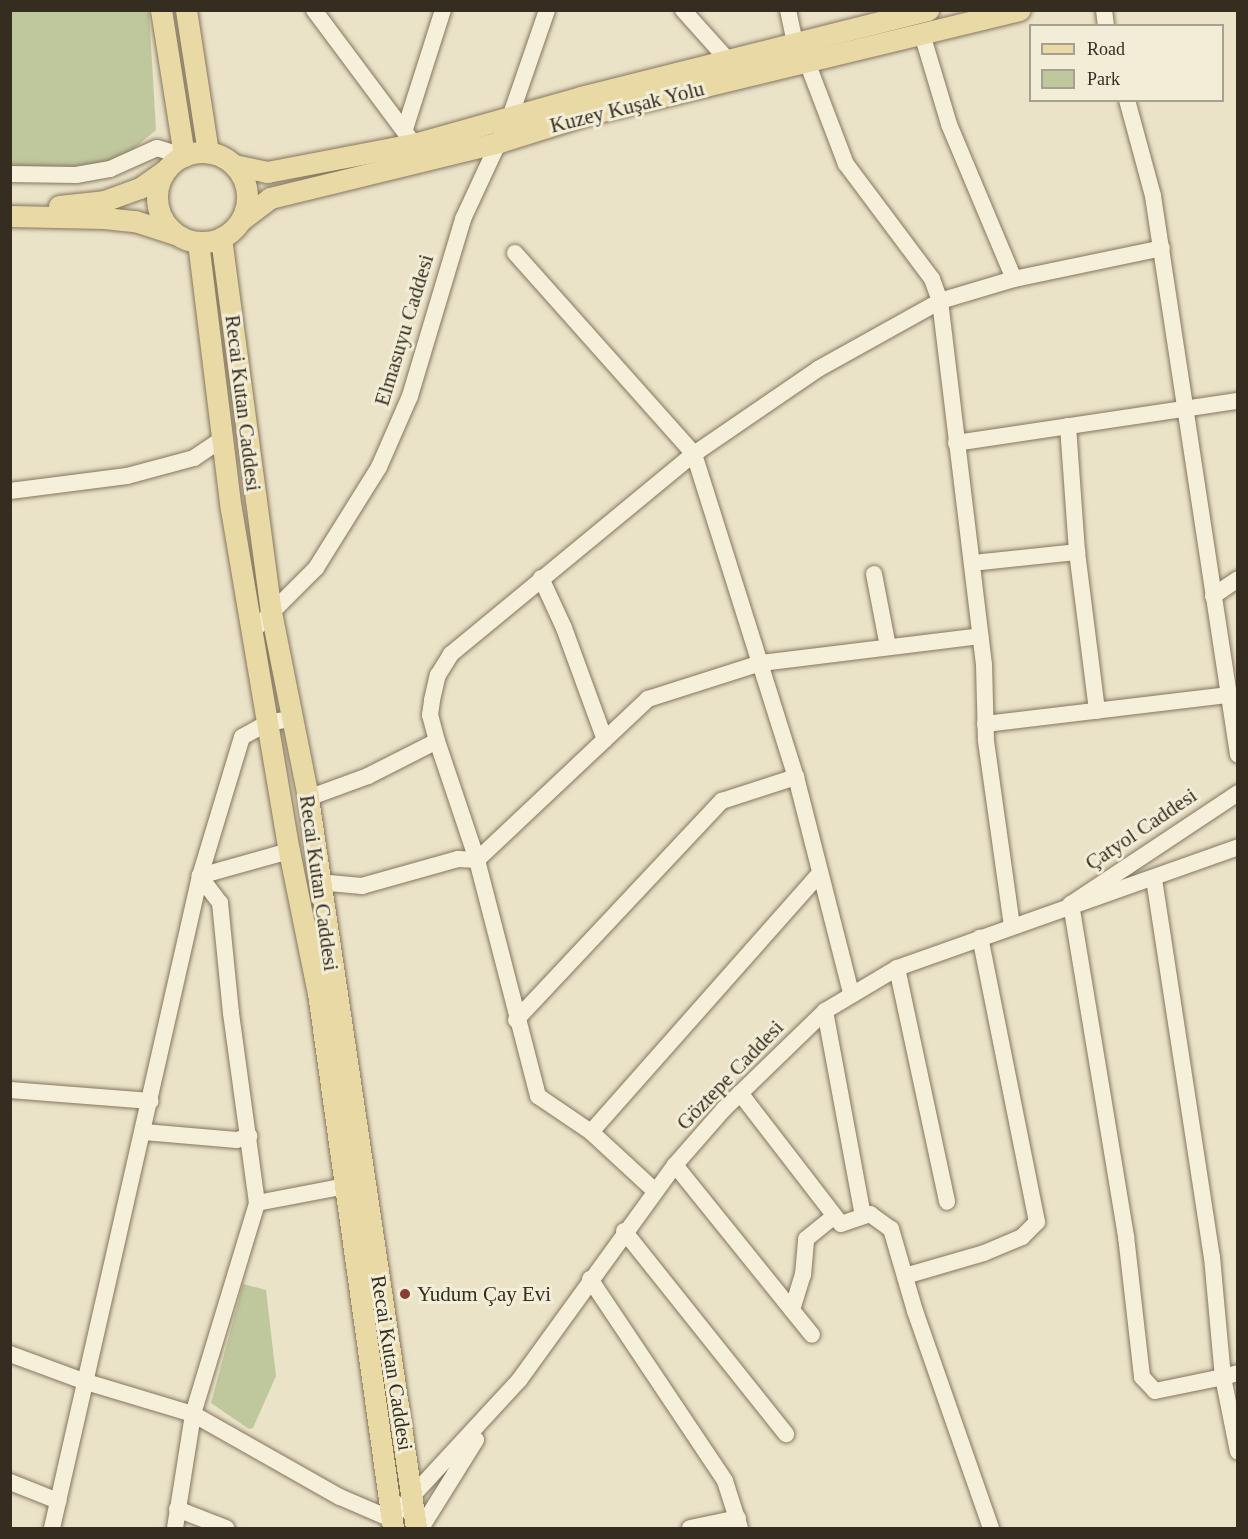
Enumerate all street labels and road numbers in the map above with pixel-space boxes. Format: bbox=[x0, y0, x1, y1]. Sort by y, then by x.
street label: Kuzey Kuşak Yolu bbox=[547, 76, 707, 138]
street label: Elmasuyu Caddesi bbox=[369, 251, 439, 409]
street label: Recai Kutan Caddesi bbox=[220, 313, 266, 493]
street label: Çatyol Caddesi bbox=[1081, 783, 1201, 875]
street label: Recai Kutan Caddesi bbox=[294, 793, 344, 973]
street label: Göztepe Caddesi bbox=[671, 1015, 789, 1135]
street label: Recai Kutan Caddesi bbox=[366, 1273, 418, 1453]

